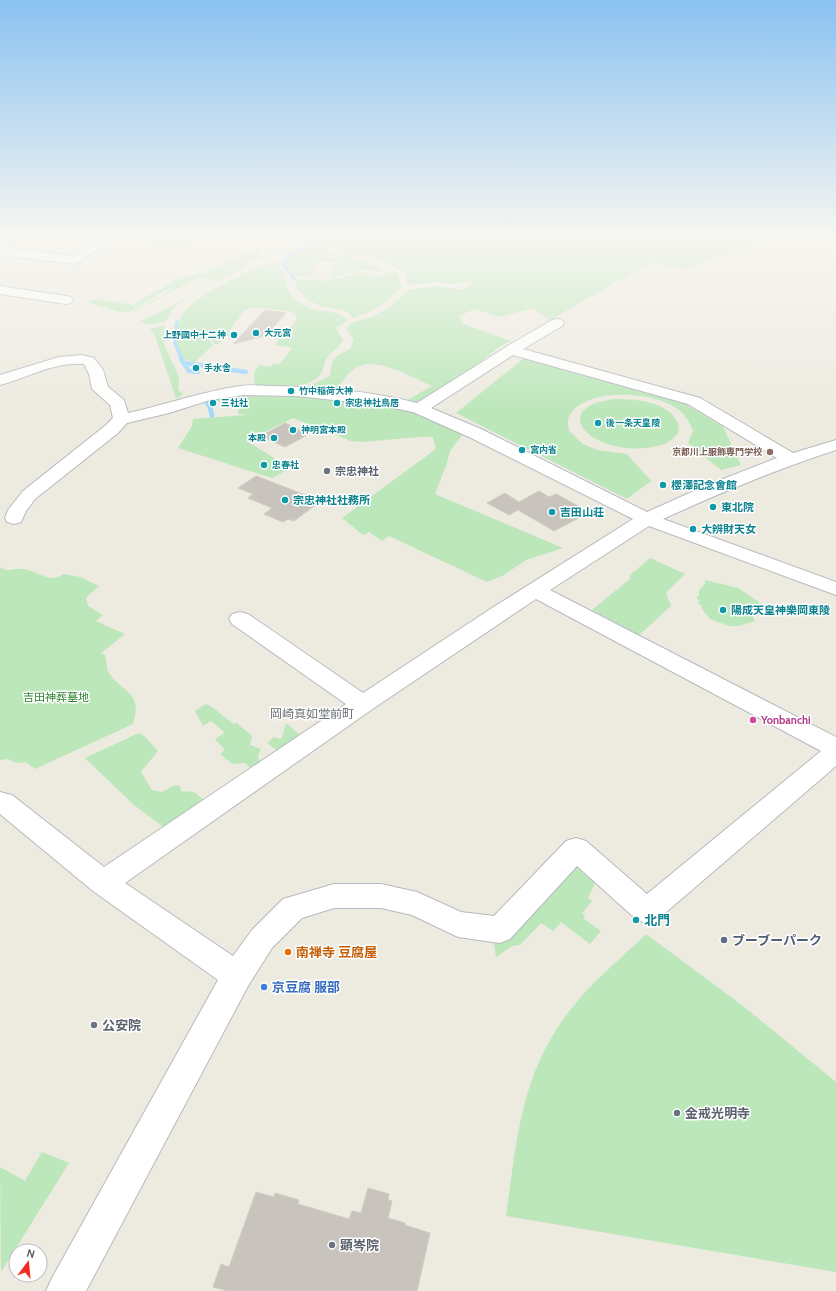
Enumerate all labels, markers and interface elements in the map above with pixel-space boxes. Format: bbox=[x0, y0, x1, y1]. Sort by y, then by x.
place label: 大元宮 bbox=[264, 327, 291, 338]
marker: 大元宮 bbox=[251, 328, 261, 338]
place label: 上野國中十二神 bbox=[163, 329, 226, 340]
marker: 上野國中十二神 bbox=[229, 330, 239, 340]
place label: 手水舎 bbox=[204, 362, 231, 373]
marker: 手水舎 bbox=[191, 363, 201, 373]
place label: 竹中稲荷大神 bbox=[299, 385, 353, 396]
marker: 竹中稲荷大神 bbox=[286, 386, 296, 396]
place label: 三社社 bbox=[221, 397, 248, 408]
place label: 宗忠神社鳥居 bbox=[345, 397, 399, 408]
marker: 三社社 bbox=[208, 398, 218, 408]
marker: 宗忠神社鳥居 bbox=[332, 398, 342, 408]
place label: 後一条天皇陵 bbox=[605, 417, 660, 428]
marker: 後一条天皇陵 bbox=[593, 418, 603, 428]
place label: 神明宮本殿 bbox=[301, 424, 346, 435]
marker: 神明宮本殿 bbox=[288, 425, 298, 435]
place label: 本殿 bbox=[248, 432, 266, 443]
marker: 本殿 bbox=[269, 433, 279, 443]
place label: 宮内省 bbox=[530, 444, 557, 455]
marker: 宮内省 bbox=[517, 445, 527, 455]
place label: 京都川上服飾専門学校 bbox=[672, 446, 763, 457]
marker: 京都川上服飾専門学校 bbox=[765, 447, 775, 457]
place label: 忠春社 bbox=[272, 459, 299, 470]
marker: 忠春社 bbox=[259, 460, 269, 470]
place label: 宗忠神社 bbox=[335, 464, 379, 478]
marker: 宗忠神社 bbox=[322, 466, 332, 476]
place label: 櫻澤記念會館 bbox=[671, 478, 737, 492]
marker: 櫻澤記念會館 bbox=[658, 480, 668, 490]
place label: 宗忠神社社務所 bbox=[293, 493, 370, 507]
marker: 宗忠神社社務所 bbox=[280, 495, 290, 505]
place label: 東北院 bbox=[721, 500, 754, 514]
marker: 東北院 bbox=[708, 502, 718, 512]
place label: 吉田山荘 bbox=[560, 505, 604, 519]
marker: 吉田山荘 bbox=[547, 507, 557, 517]
place label: 大辨財天女 bbox=[701, 522, 756, 536]
marker: 大辨財天女 bbox=[688, 524, 698, 534]
place label: 陽成天皇神樂岡東陵 bbox=[731, 603, 830, 617]
marker: 陽成天皇神樂岡東陵 bbox=[718, 605, 728, 615]
park label: 吉田神葬墓地 bbox=[23, 690, 89, 704]
district label: 岡崎真如堂前町 bbox=[270, 706, 354, 721]
place label: Yonbanchi bbox=[760, 713, 811, 727]
marker: Yonbanchi bbox=[748, 715, 758, 725]
place label: 北門 bbox=[644, 912, 670, 928]
marker: 北門 bbox=[631, 915, 641, 925]
place label: ブーブーパーク bbox=[732, 932, 822, 948]
marker: ブーブーパーク bbox=[719, 935, 729, 945]
place label: 南禅寺 豆腐屋 bbox=[296, 944, 377, 960]
marker: 南禅寺 豆腐屋 bbox=[283, 947, 293, 957]
place label: 京豆腐 服部 bbox=[272, 979, 340, 995]
marker: 京豆腐 服部 bbox=[259, 982, 269, 992]
place label: 公安院 bbox=[102, 1017, 141, 1033]
marker: 公安院 bbox=[89, 1020, 99, 1030]
place label: 金戒光明寺 bbox=[685, 1105, 750, 1121]
marker: 金戒光明寺 bbox=[672, 1108, 682, 1118]
place label: 顕岑院 bbox=[340, 1237, 379, 1253]
marker: 顕岑院 bbox=[327, 1240, 337, 1250]
north arrow bbox=[8, 1243, 48, 1283]
text: N bbox=[25, 1246, 36, 1261]

